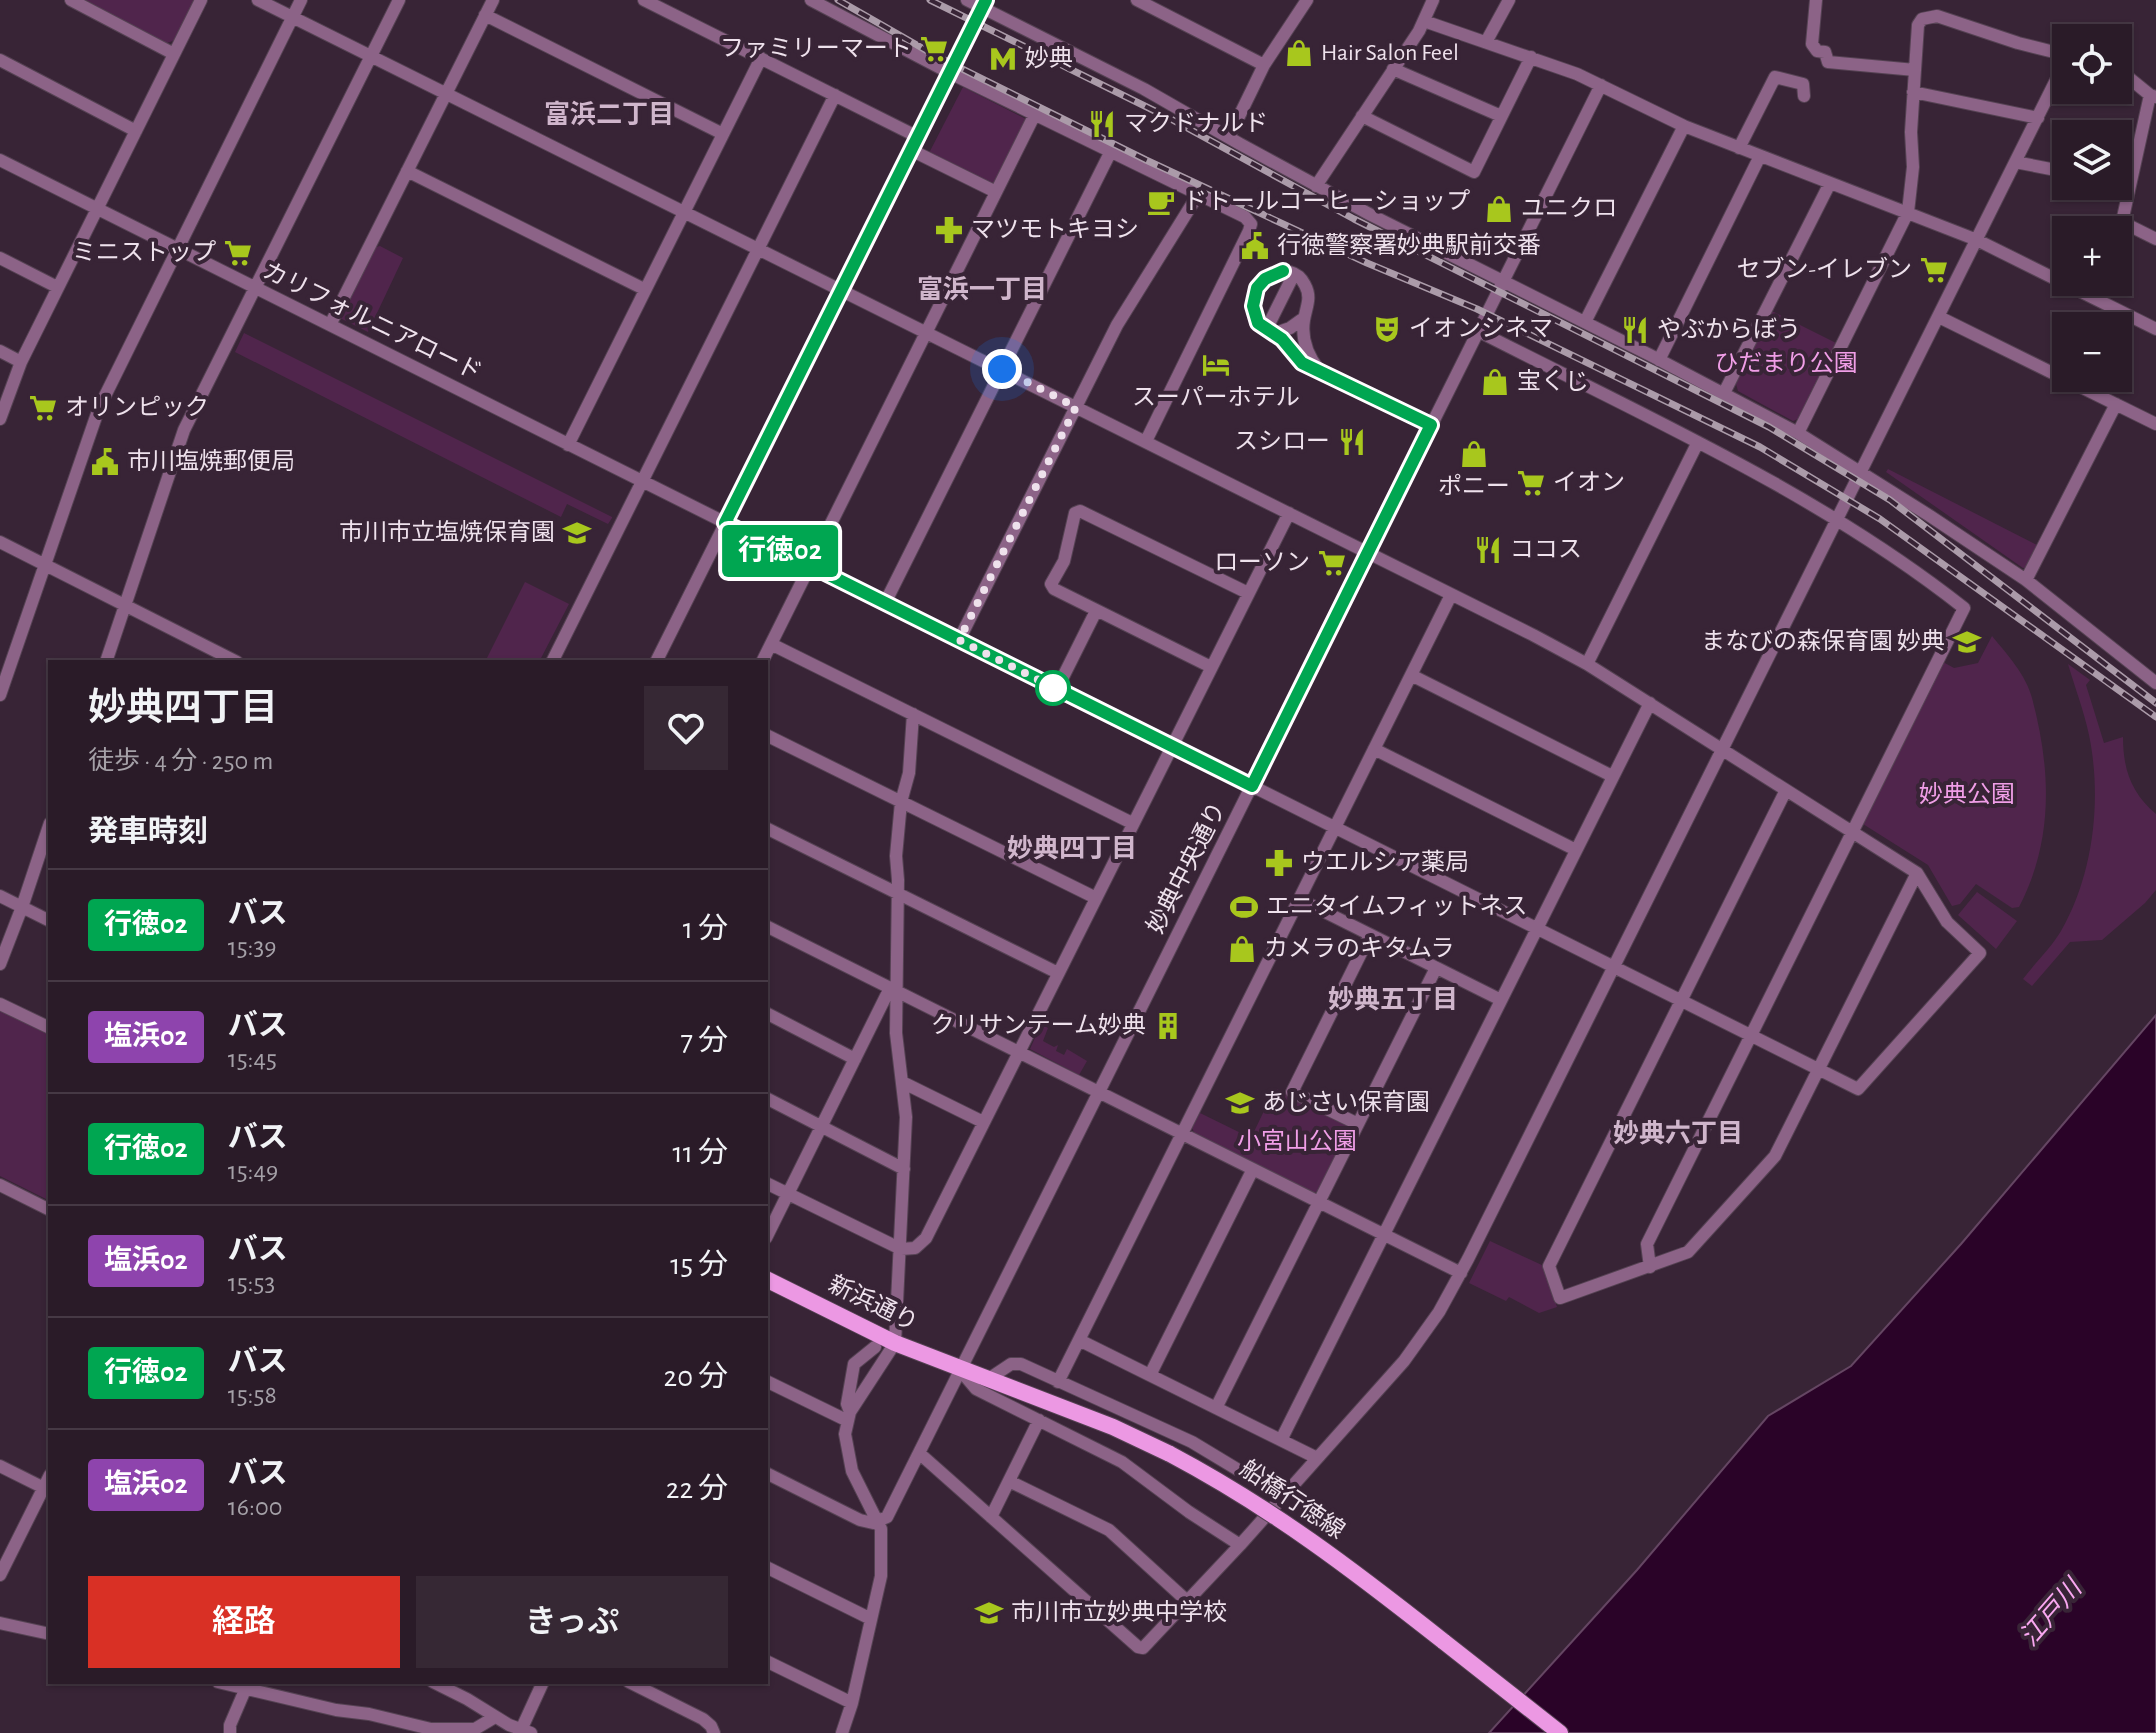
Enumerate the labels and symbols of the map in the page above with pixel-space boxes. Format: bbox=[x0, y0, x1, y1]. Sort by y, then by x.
supermarket icon: ファミリーマート bbox=[919, 34, 949, 64]
place label: ファミリーマート bbox=[720, 37, 912, 61]
shop icon: Hair Salon Feel bbox=[1284, 38, 1314, 68]
place label: Hair Salon Feel bbox=[1321, 41, 1459, 65]
metro station icon: 妙典 bbox=[988, 44, 1018, 74]
place label: 妙典 bbox=[1025, 45, 1073, 71]
district label: 富浜二丁目 bbox=[544, 100, 674, 128]
restaurant icon: マクドナルド bbox=[1087, 109, 1117, 139]
place label: マクドナルド bbox=[1124, 111, 1268, 136]
cafe icon: ドトールコーヒーショップ bbox=[1146, 187, 1176, 217]
place label: ドトールコーヒーショップ bbox=[1183, 189, 1470, 214]
shop icon: ユニクロ bbox=[1484, 194, 1514, 224]
place label: ユニクロ bbox=[1521, 196, 1617, 221]
pharmacy icon: マツモトキヨシ bbox=[934, 215, 964, 245]
place label: マツモトキヨシ bbox=[971, 218, 1139, 242]
public building icon: 行徳警察署妙典駅前交番 bbox=[1240, 231, 1270, 261]
place label: 行徳警察署妙典駅前交番 bbox=[1277, 232, 1541, 258]
supermarket icon: ミニストップ bbox=[223, 238, 253, 268]
place label: ミニストップ bbox=[72, 240, 216, 265]
supermarket icon: セブン-イレブン bbox=[1919, 255, 1949, 285]
place label: セブン-イレブン bbox=[1737, 256, 1912, 282]
street label: カリフォルニアロード bbox=[259, 258, 486, 385]
district label: 富浜一丁目 bbox=[917, 275, 1047, 303]
theatre icon: イオンシネマ bbox=[1372, 314, 1402, 344]
restaurant icon: やぶからぼう bbox=[1620, 315, 1650, 345]
place label: イオンシネマ bbox=[1409, 316, 1553, 341]
place label: やぶからぼう bbox=[1657, 317, 1801, 342]
your location bbox=[982, 349, 1022, 389]
hotel icon: スーパーホテル bbox=[1201, 350, 1231, 380]
park label: ひだまり公園 bbox=[1714, 351, 1858, 376]
shop icon: 宝くじ bbox=[1480, 367, 1510, 397]
place label: 宝くじ bbox=[1517, 369, 1589, 394]
place label: スーパーホテル bbox=[1132, 385, 1300, 410]
supermarket icon: オリンピック bbox=[28, 393, 58, 423]
place label: オリンピック bbox=[65, 395, 209, 420]
restaurant icon: スシロー bbox=[1337, 427, 1367, 457]
place label: スシロー bbox=[1234, 430, 1330, 454]
shop icon: ポニー bbox=[1459, 439, 1489, 469]
public building icon: 市川塩焼郵便局 bbox=[90, 447, 120, 477]
place label: 市川塩焼郵便局 bbox=[127, 448, 295, 474]
supermarket icon: イオン bbox=[1516, 468, 1546, 498]
place label: イオン bbox=[1553, 471, 1625, 495]
place label: ポニー bbox=[1438, 473, 1510, 499]
school or university icon: 市川市立塩焼保育園 bbox=[562, 518, 592, 548]
place label: 市川市立塩焼保育園 bbox=[339, 519, 555, 545]
line badge: 行徳02 bbox=[724, 525, 836, 577]
restaurant icon: ココス bbox=[1473, 535, 1503, 565]
place label: ココス bbox=[1510, 538, 1582, 562]
supermarket icon: ローソン bbox=[1317, 548, 1347, 578]
place label: ローソン bbox=[1214, 551, 1310, 575]
school or university icon: まなびの森保育園 妙典 bbox=[1952, 627, 1982, 657]
place label: まなびの森保育園 妙典 bbox=[1701, 628, 1945, 654]
unlabelled marker bbox=[1036, 671, 1070, 705]
park label: 妙典公園 bbox=[1919, 781, 2015, 807]
street label: 妙典中央通り bbox=[1142, 797, 1230, 938]
district label: 妙典四丁目 bbox=[1007, 834, 1137, 862]
pharmacy icon: ウエルシア薬局 bbox=[1264, 848, 1294, 878]
place label: ウエルシア薬局 bbox=[1301, 849, 1469, 875]
sports icon: エニタイムフィットネス bbox=[1229, 892, 1259, 922]
place label: エニタイムフィットネス bbox=[1266, 894, 1528, 919]
shop icon: カメラのキタムラ bbox=[1227, 934, 1257, 964]
place label: カメラのキタムラ bbox=[1264, 936, 1455, 961]
district label: 妙典五丁目 bbox=[1328, 985, 1458, 1013]
building icon: クリサンテーム妙典 bbox=[1153, 1011, 1183, 1041]
place label: クリサンテーム妙典 bbox=[931, 1012, 1146, 1038]
school or university icon: あじさい保育園 bbox=[1225, 1088, 1255, 1118]
place label: あじさい保育園 bbox=[1262, 1089, 1430, 1115]
district label: 妙典六丁目 bbox=[1613, 1119, 1743, 1147]
park label: 小宮山公園 bbox=[1237, 1128, 1357, 1154]
street label: 新浜通り bbox=[825, 1270, 922, 1336]
street label: 船橋行徳線 bbox=[1236, 1455, 1350, 1544]
water label: 江戸川 bbox=[2015, 1572, 2088, 1651]
school or university icon: 市川市立妙典中学校 bbox=[974, 1598, 1004, 1628]
place label: 市川市立妙典中学校 bbox=[1011, 1599, 1227, 1625]

